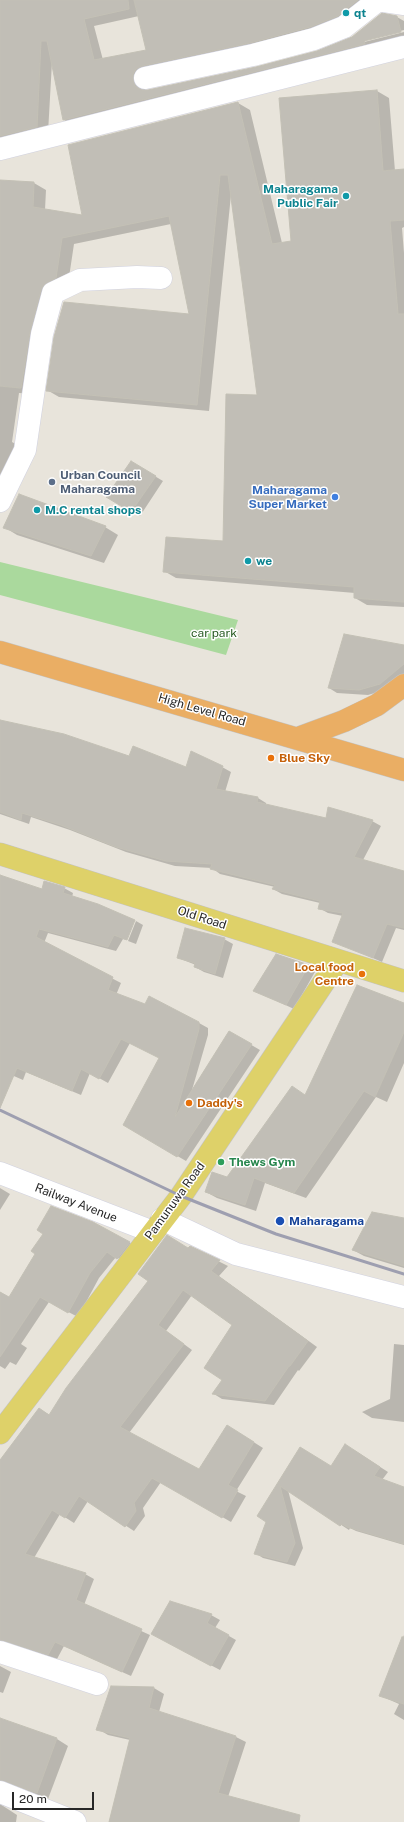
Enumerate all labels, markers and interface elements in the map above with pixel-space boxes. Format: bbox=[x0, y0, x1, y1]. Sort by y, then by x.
place label: qt bbox=[354, 6, 366, 20]
marker: qt bbox=[341, 8, 351, 18]
place label: Maharagama Public Fair bbox=[263, 182, 338, 210]
marker: Maharagama Public Fair bbox=[341, 191, 351, 201]
place label: Urban Council Maharagama bbox=[60, 468, 141, 496]
marker: Urban Council Maharagama bbox=[47, 477, 57, 487]
place label: Maharagama Super Market bbox=[249, 483, 327, 511]
marker: Maharagama Super Market bbox=[330, 492, 340, 502]
place label: M.C rental shops bbox=[45, 503, 141, 517]
marker: M.C rental shops bbox=[32, 505, 42, 515]
place label: we bbox=[256, 554, 272, 568]
marker: we bbox=[243, 556, 253, 566]
park label: car park bbox=[191, 626, 237, 640]
street label: High Level Road bbox=[157, 691, 247, 729]
place label: Blue Sky bbox=[279, 751, 330, 765]
marker: Blue Sky bbox=[266, 753, 276, 763]
street label: Old Road bbox=[176, 903, 228, 933]
place label: Local food Centre bbox=[294, 960, 354, 988]
marker: Local food Centre bbox=[357, 969, 367, 979]
place label: Daddy's bbox=[197, 1096, 243, 1110]
marker: Daddy's bbox=[184, 1098, 194, 1108]
place label: Thews Gym bbox=[229, 1155, 295, 1169]
marker: Thews Gym bbox=[216, 1157, 226, 1167]
street label: Pamunuwa Road bbox=[142, 1159, 208, 1243]
street label: Railway Avenue bbox=[33, 1181, 119, 1225]
place label: Maharagama bbox=[289, 1214, 364, 1228]
marker: Maharagama bbox=[274, 1215, 286, 1227]
scale bar bbox=[14, 1784, 96, 1810]
text: 20 m bbox=[19, 1792, 47, 1806]

